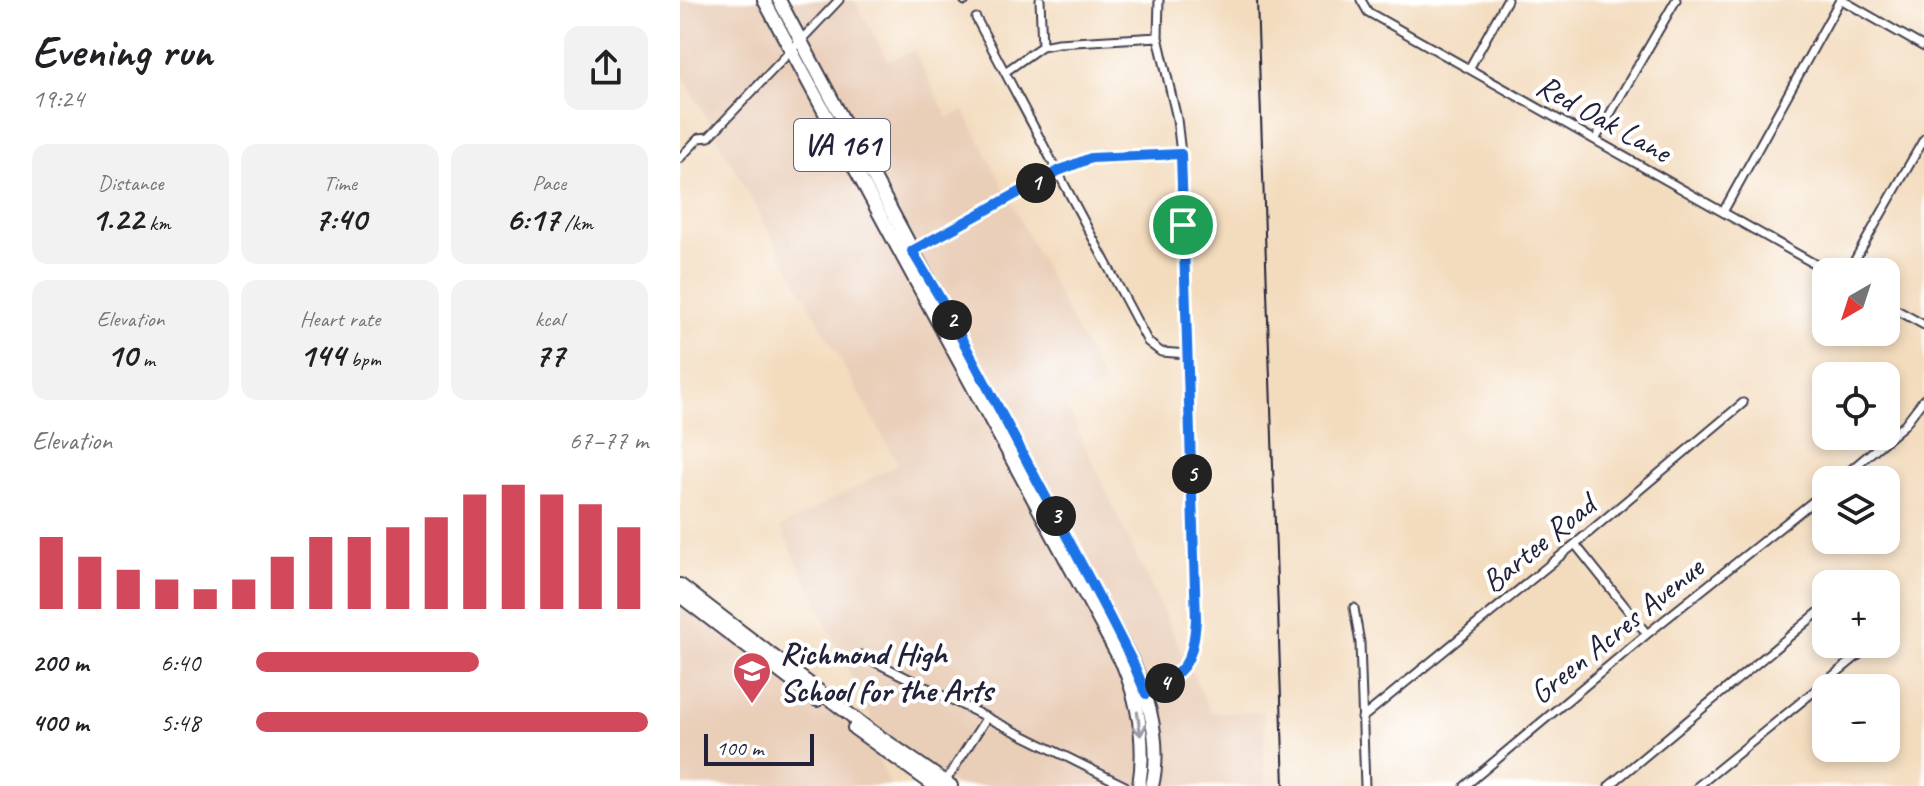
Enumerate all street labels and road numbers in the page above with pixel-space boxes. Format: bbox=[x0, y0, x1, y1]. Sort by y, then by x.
street label: Red Oak Lane bbox=[1529, 65, 1680, 173]
road number: VA 161 bbox=[794, 119, 890, 171]
street label: Bartee Road bbox=[1473, 482, 1607, 602]
street label: Green Acres Avenue bbox=[1521, 546, 1714, 713]

